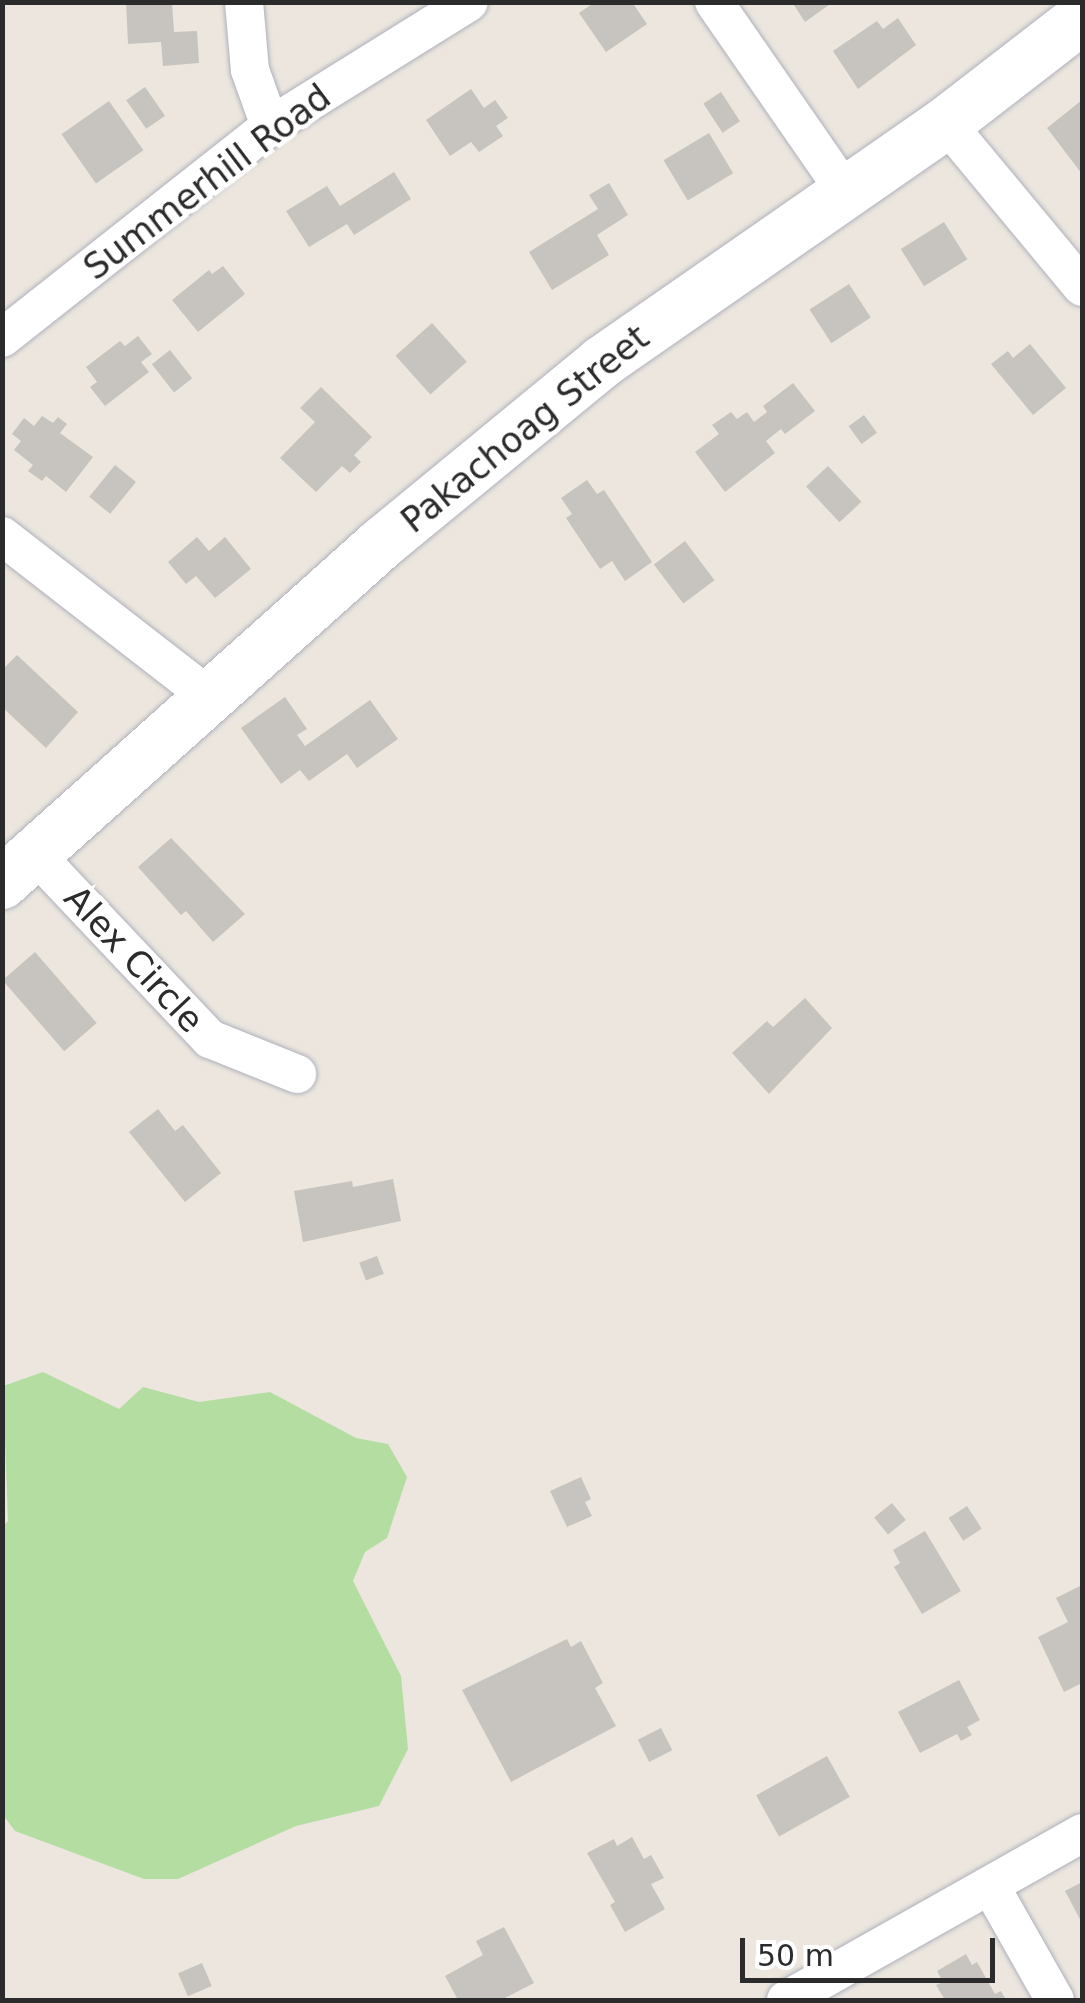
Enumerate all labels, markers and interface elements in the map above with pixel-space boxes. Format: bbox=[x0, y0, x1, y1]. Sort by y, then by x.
street label: Summerhill Road bbox=[75, 75, 339, 289]
street label: Pakachoag Street bbox=[393, 316, 657, 542]
street label: Alex Circle bbox=[56, 877, 212, 1041]
scale bar bbox=[745, 1918, 1000, 1980]
text: 50 m bbox=[757, 1938, 834, 1973]

